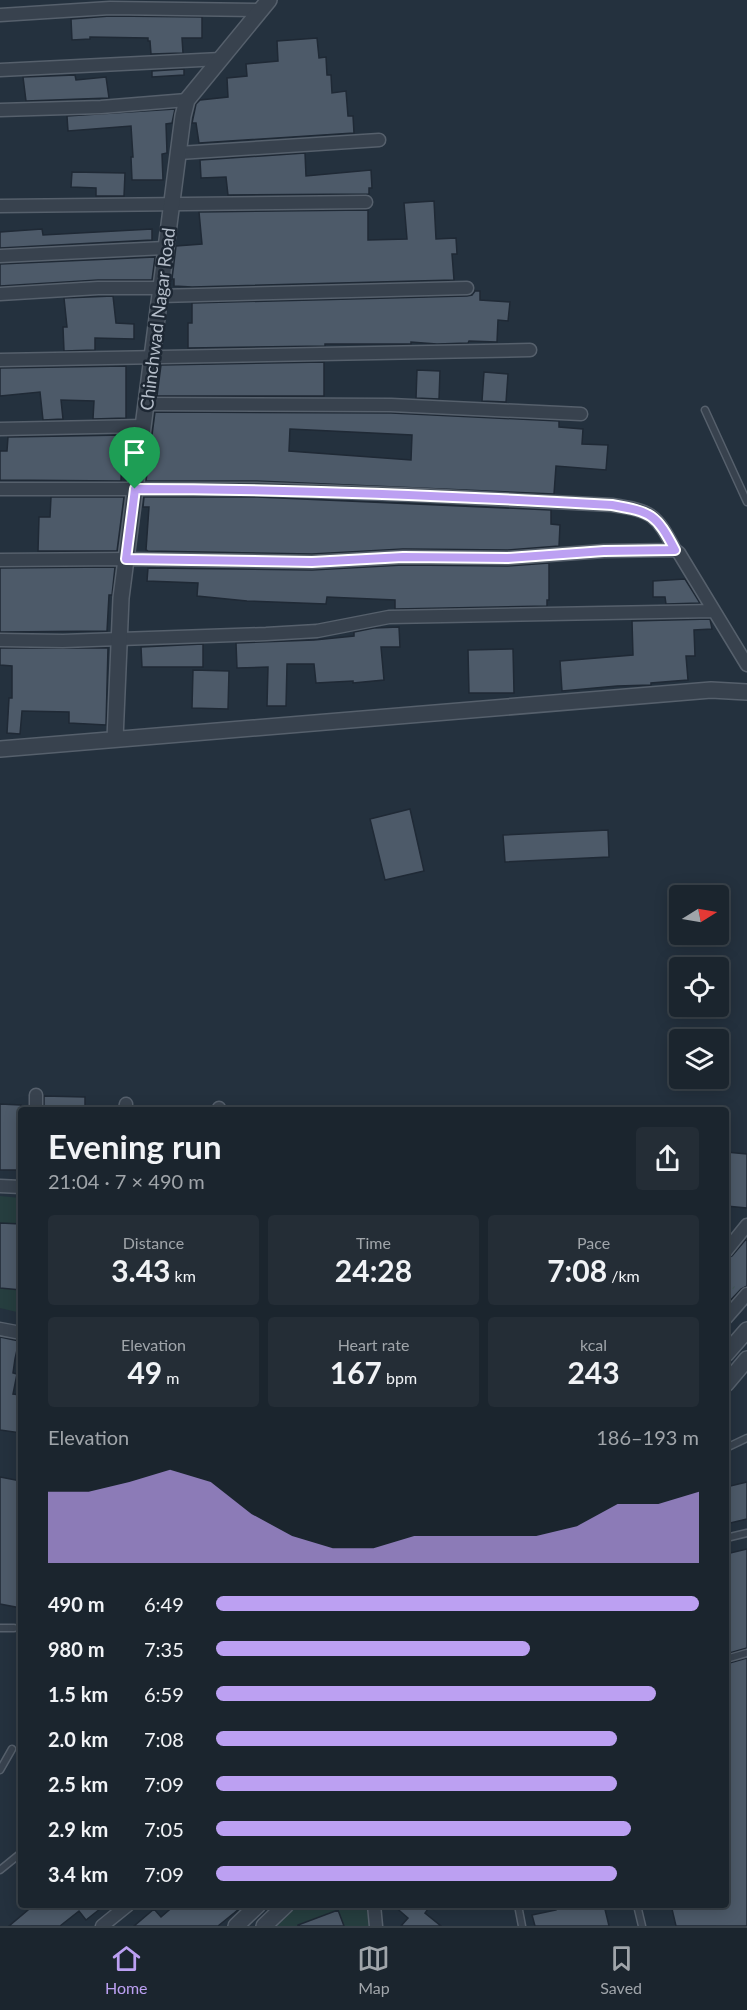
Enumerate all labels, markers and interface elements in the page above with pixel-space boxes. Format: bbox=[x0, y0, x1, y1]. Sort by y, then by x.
street label: Chinchwad Nagar Road bbox=[135, 226, 179, 412]
pin bbox=[109, 427, 160, 489]
icon: arrive bbox=[118, 436, 151, 469]
north arrow bbox=[669, 885, 729, 945]
map controls bbox=[669, 885, 729, 1089]
button: locate bbox=[669, 957, 729, 1017]
button: layers bbox=[669, 1029, 729, 1089]
text: Evening run bbox=[48, 1126, 222, 1166]
button: share bbox=[636, 1127, 699, 1190]
text: 21:04 · 7 × 490 m bbox=[48, 1169, 205, 1193]
text: Distance bbox=[123, 1233, 184, 1252]
text: Time bbox=[356, 1233, 391, 1252]
text: Pace bbox=[577, 1233, 610, 1252]
text: 3.43 bbox=[111, 1252, 170, 1288]
text: 24:28 bbox=[335, 1252, 412, 1288]
text: 7:08 bbox=[547, 1252, 607, 1288]
text: km bbox=[170, 1266, 196, 1285]
text: /km bbox=[607, 1266, 640, 1285]
text: Elevation bbox=[121, 1335, 186, 1354]
text: Heart rate bbox=[338, 1335, 409, 1354]
text: kcal bbox=[580, 1335, 607, 1354]
text: 49 bbox=[127, 1354, 162, 1390]
text: 167 bbox=[330, 1354, 382, 1390]
text: 243 bbox=[567, 1354, 620, 1390]
text: m bbox=[162, 1368, 180, 1387]
text: bpm bbox=[382, 1368, 417, 1387]
text: Elevation bbox=[48, 1425, 129, 1449]
text: 186–193 m bbox=[596, 1425, 699, 1449]
text: 490 m bbox=[48, 1592, 104, 1616]
text: 6:49 bbox=[144, 1592, 184, 1616]
text: 980 m bbox=[48, 1637, 104, 1661]
text: 7:35 bbox=[144, 1637, 184, 1661]
text: 1.5 km bbox=[48, 1682, 108, 1706]
text: 6:59 bbox=[144, 1682, 184, 1706]
text: 2.0 km bbox=[48, 1727, 108, 1751]
text: 7:08 bbox=[144, 1727, 184, 1751]
text: 2.5 km bbox=[48, 1772, 108, 1796]
text: 7:09 bbox=[144, 1772, 184, 1796]
text: 2.9 km bbox=[48, 1817, 108, 1841]
text: 7:05 bbox=[144, 1817, 184, 1841]
text: 3.4 km bbox=[48, 1862, 108, 1886]
text: 7:09 bbox=[144, 1862, 184, 1886]
tab: Home bbox=[105, 1942, 148, 1997]
tab: Map bbox=[357, 1942, 390, 1997]
tab: Saved bbox=[600, 1942, 642, 1997]

